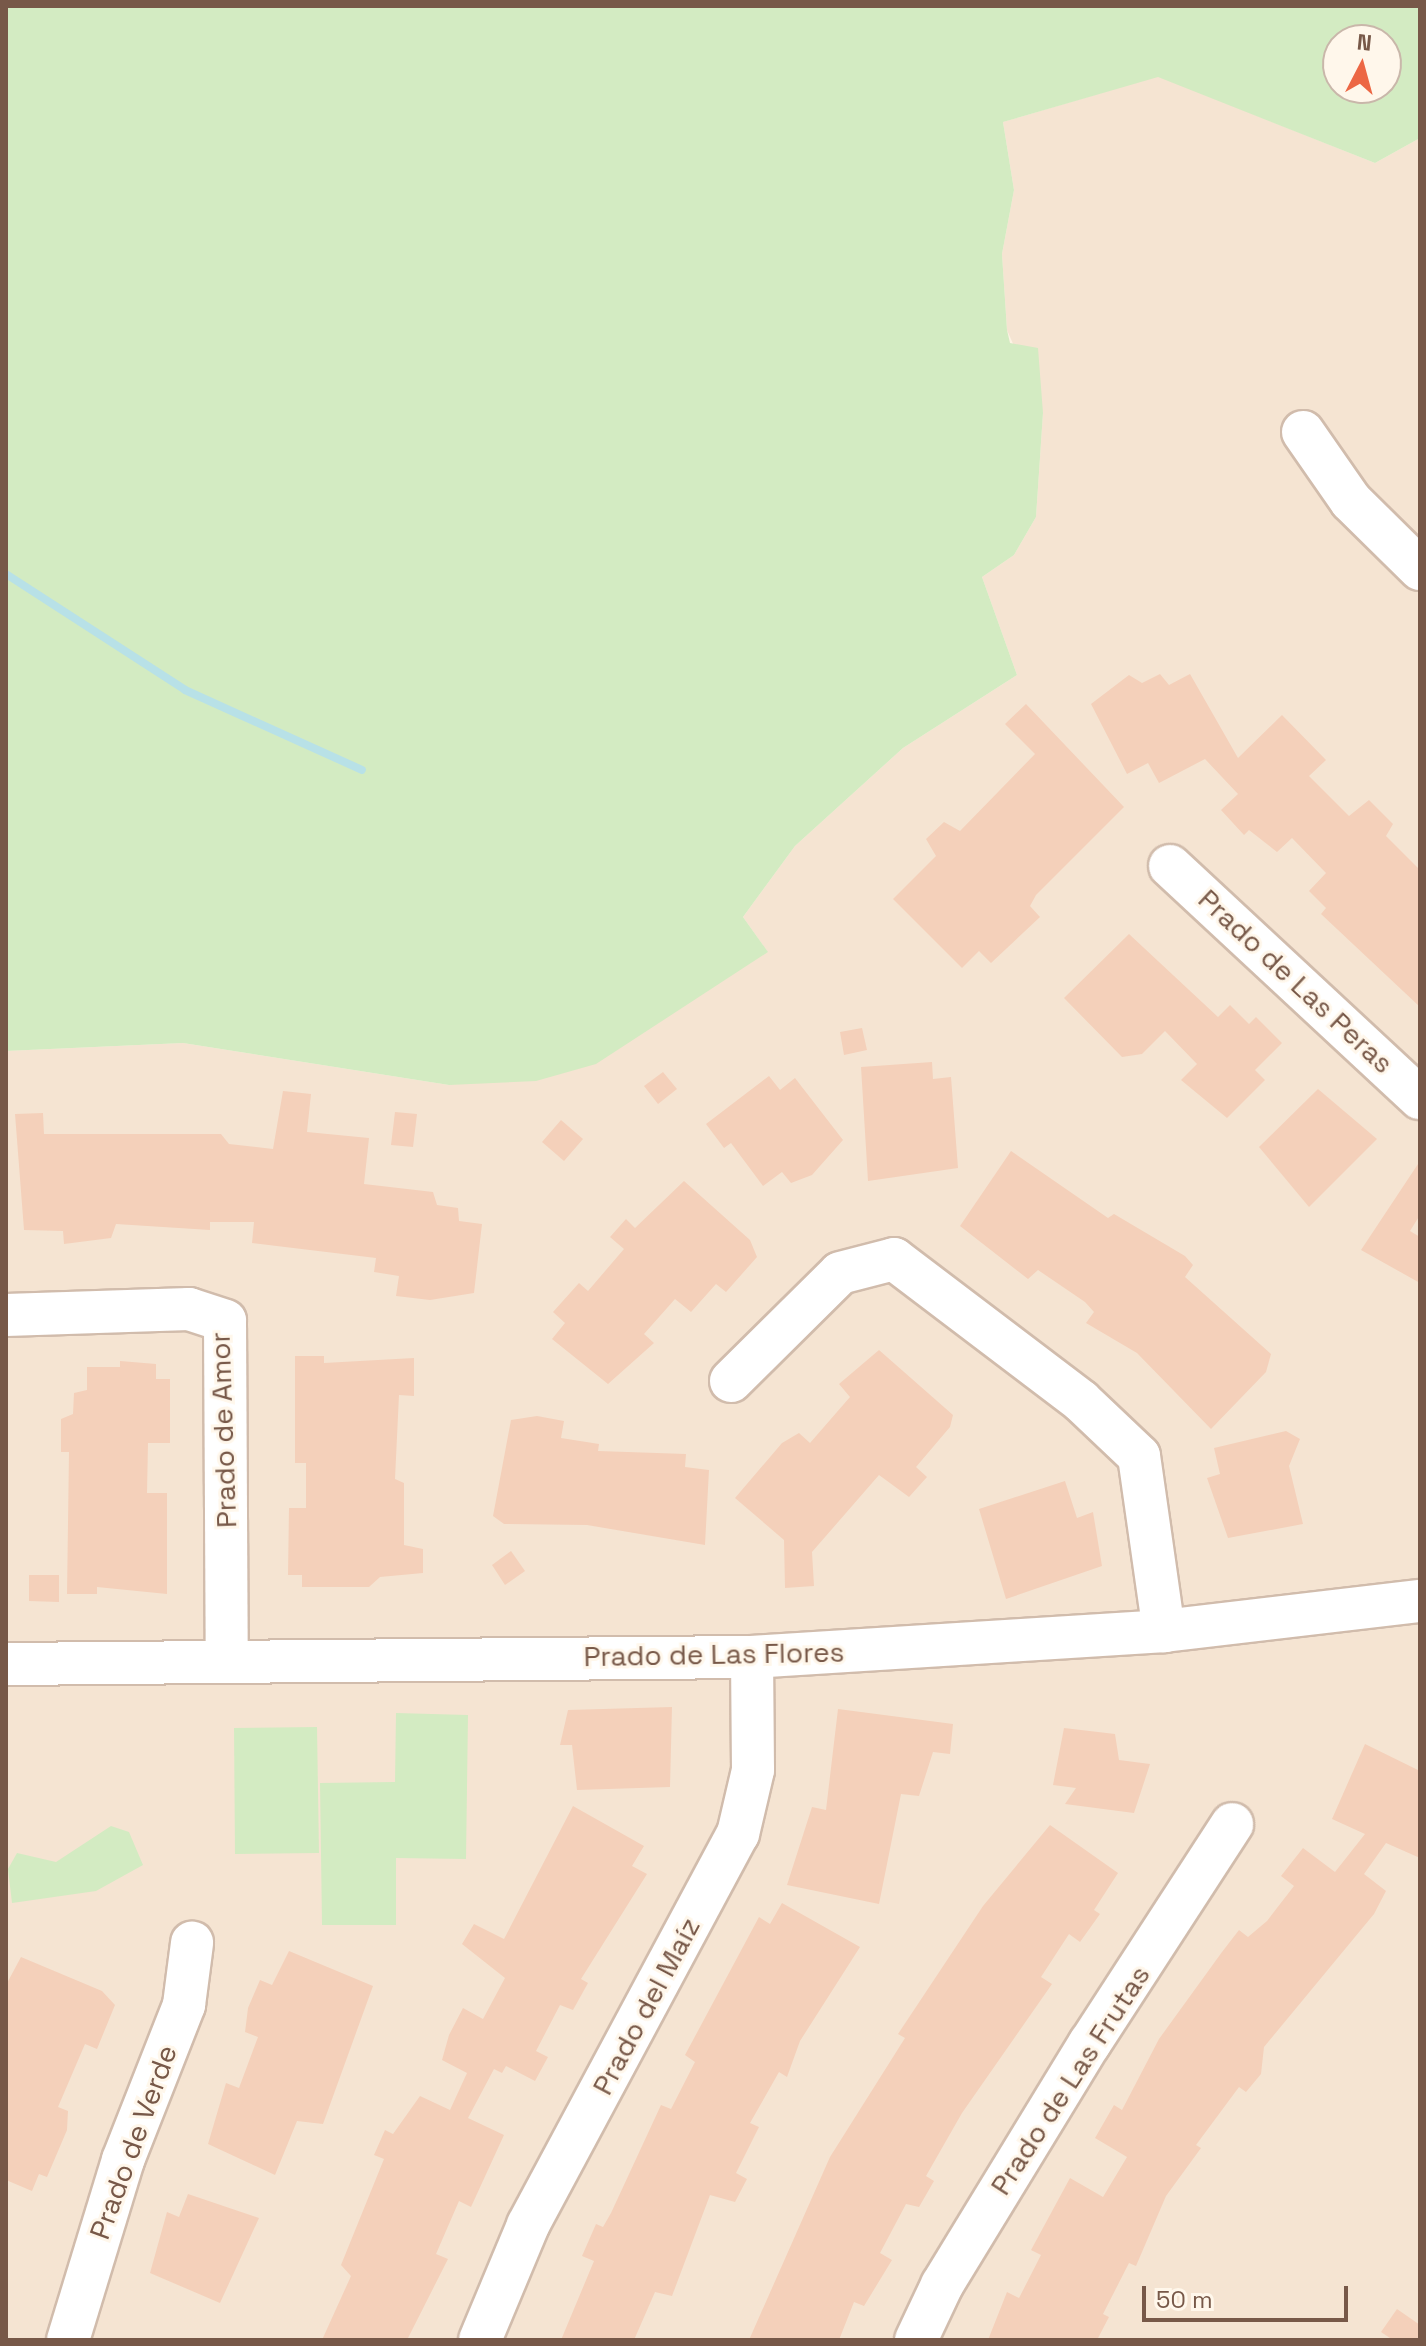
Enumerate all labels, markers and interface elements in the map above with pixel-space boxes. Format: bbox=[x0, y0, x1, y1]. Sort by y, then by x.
north arrow bbox=[1322, 24, 1402, 104]
text: N bbox=[1356, 27, 1373, 57]
street label: Prado de Las Peras bbox=[1192, 882, 1400, 1080]
street label: Prado de Amor bbox=[203, 1331, 243, 1529]
street label: Prado de Las Flores bbox=[583, 1635, 845, 1673]
street label: Prado del Maíz bbox=[585, 1912, 707, 2100]
street label: Prado de Las Frutas bbox=[983, 1959, 1157, 2201]
street label: Prado de Verde bbox=[82, 2040, 184, 2244]
scale bar bbox=[1146, 2270, 1352, 2320]
text: 50 m bbox=[1156, 2284, 1213, 2315]

